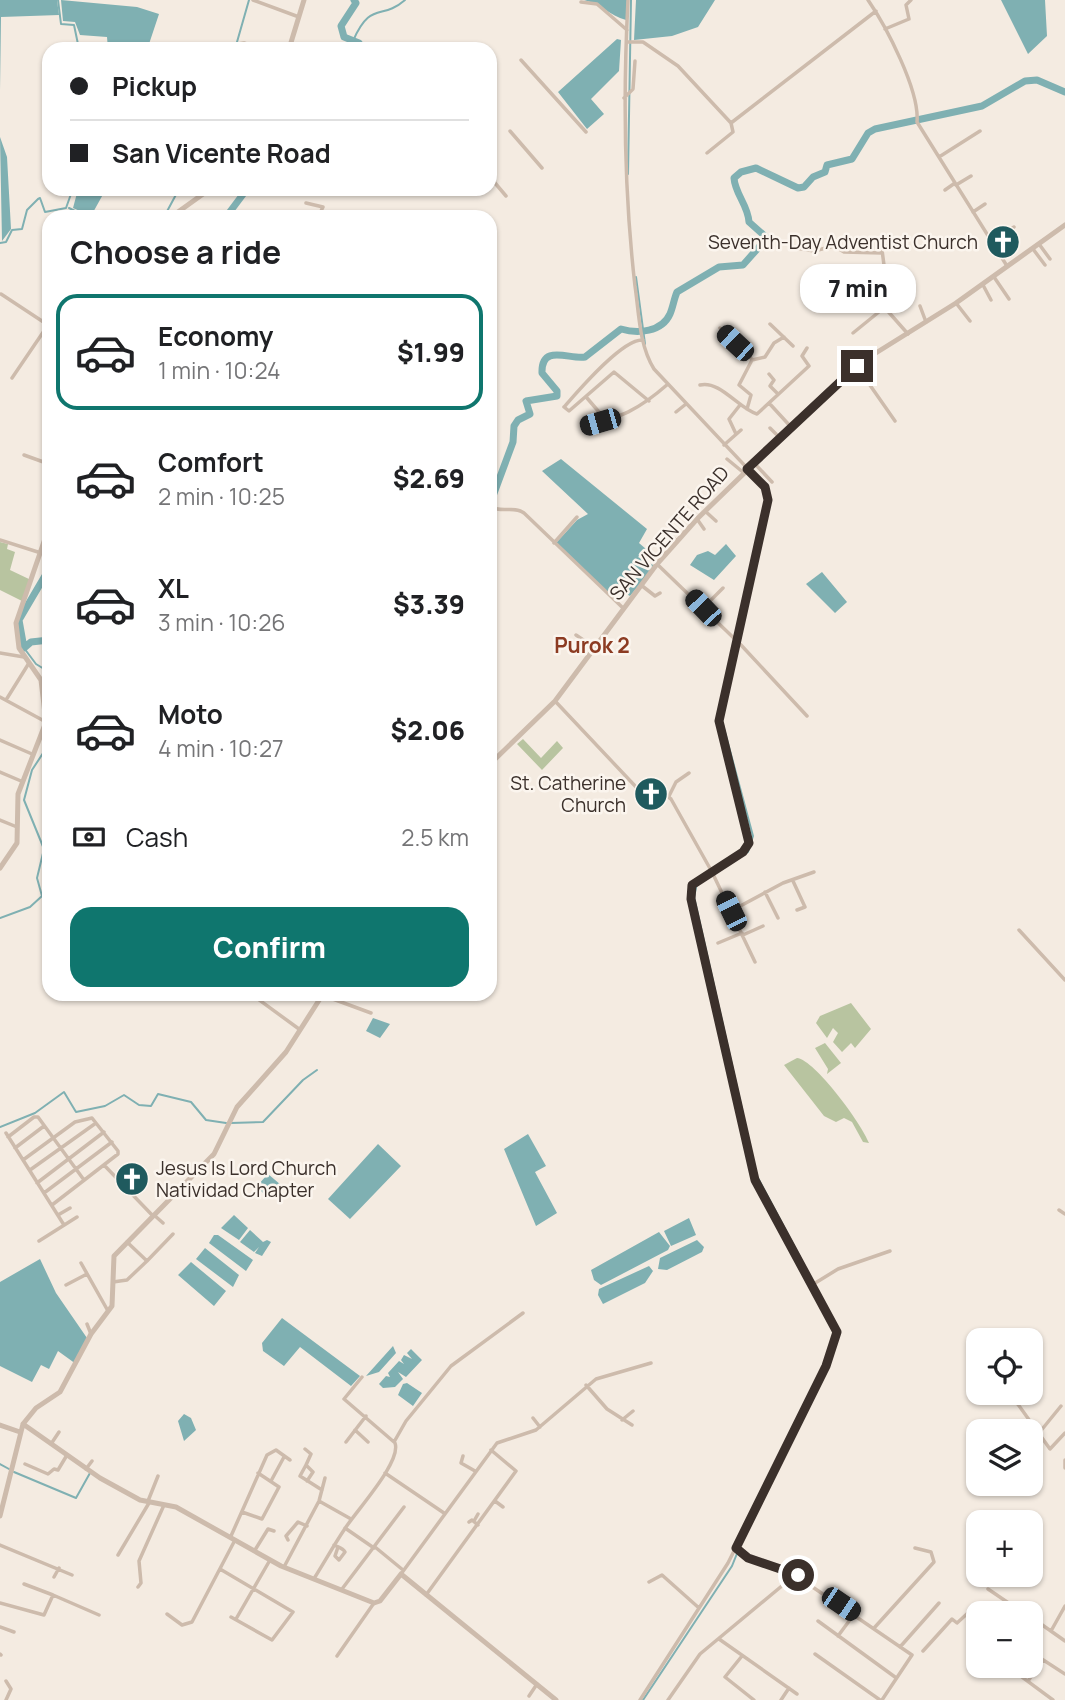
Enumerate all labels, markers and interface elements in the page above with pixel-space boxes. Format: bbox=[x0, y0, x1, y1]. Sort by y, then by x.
text: Pickup bbox=[112, 68, 197, 104]
text: San Vicente Road bbox=[112, 135, 331, 171]
church icon: Seventh-Day Adventist Church bbox=[984, 223, 1022, 261]
place label: Seventh-Day Adventist Church bbox=[708, 229, 978, 255]
text: Choose a ride bbox=[70, 230, 281, 274]
callout: 7 min bbox=[799, 264, 915, 314]
text: 7 min bbox=[828, 272, 888, 304]
text: Economy bbox=[158, 318, 273, 354]
icon: car bbox=[74, 321, 137, 384]
car bbox=[713, 321, 758, 365]
text: $1.99 bbox=[397, 334, 465, 370]
route end bbox=[841, 350, 873, 382]
text: 1 min · 10:24 bbox=[158, 354, 281, 386]
car bbox=[577, 406, 624, 438]
text: Comfort bbox=[158, 444, 264, 480]
icon: car bbox=[74, 447, 137, 510]
text: $2.69 bbox=[393, 460, 465, 496]
street label: SAN VICENTE ROAD bbox=[603, 460, 735, 606]
text: 2 min · 10:25 bbox=[158, 480, 285, 512]
text: XL bbox=[158, 570, 189, 606]
icon: car bbox=[74, 573, 137, 636]
text: $3.39 bbox=[393, 586, 465, 622]
car bbox=[681, 586, 726, 630]
text: 3 min · 10:26 bbox=[158, 606, 286, 638]
district label: Purok 2 bbox=[554, 631, 630, 659]
text: Moto bbox=[158, 696, 223, 732]
icon: car bbox=[74, 699, 137, 762]
text: $2.06 bbox=[391, 712, 465, 748]
text: 4 min · 10:27 bbox=[158, 732, 284, 764]
place label: St. Catherine Church bbox=[510, 770, 626, 818]
church icon: St. Catherine Church bbox=[632, 775, 670, 813]
icon: cash bbox=[70, 818, 108, 856]
text: Cash bbox=[126, 819, 188, 855]
text: 2.5 km bbox=[401, 821, 469, 853]
car bbox=[713, 888, 750, 934]
button: Confirm bbox=[70, 907, 469, 987]
place label: Jesus Is Lord Church Natividad Chapter bbox=[156, 1155, 336, 1203]
church icon: Jesus Is Lord Church Natividad Chapter bbox=[113, 1160, 151, 1198]
map controls bbox=[966, 1328, 1043, 1678]
button: locate bbox=[966, 1328, 1043, 1405]
button: layers bbox=[966, 1419, 1043, 1496]
button: + bbox=[966, 1510, 1043, 1587]
route start bbox=[782, 1559, 814, 1591]
car bbox=[818, 1584, 865, 1624]
button: − bbox=[966, 1601, 1043, 1678]

